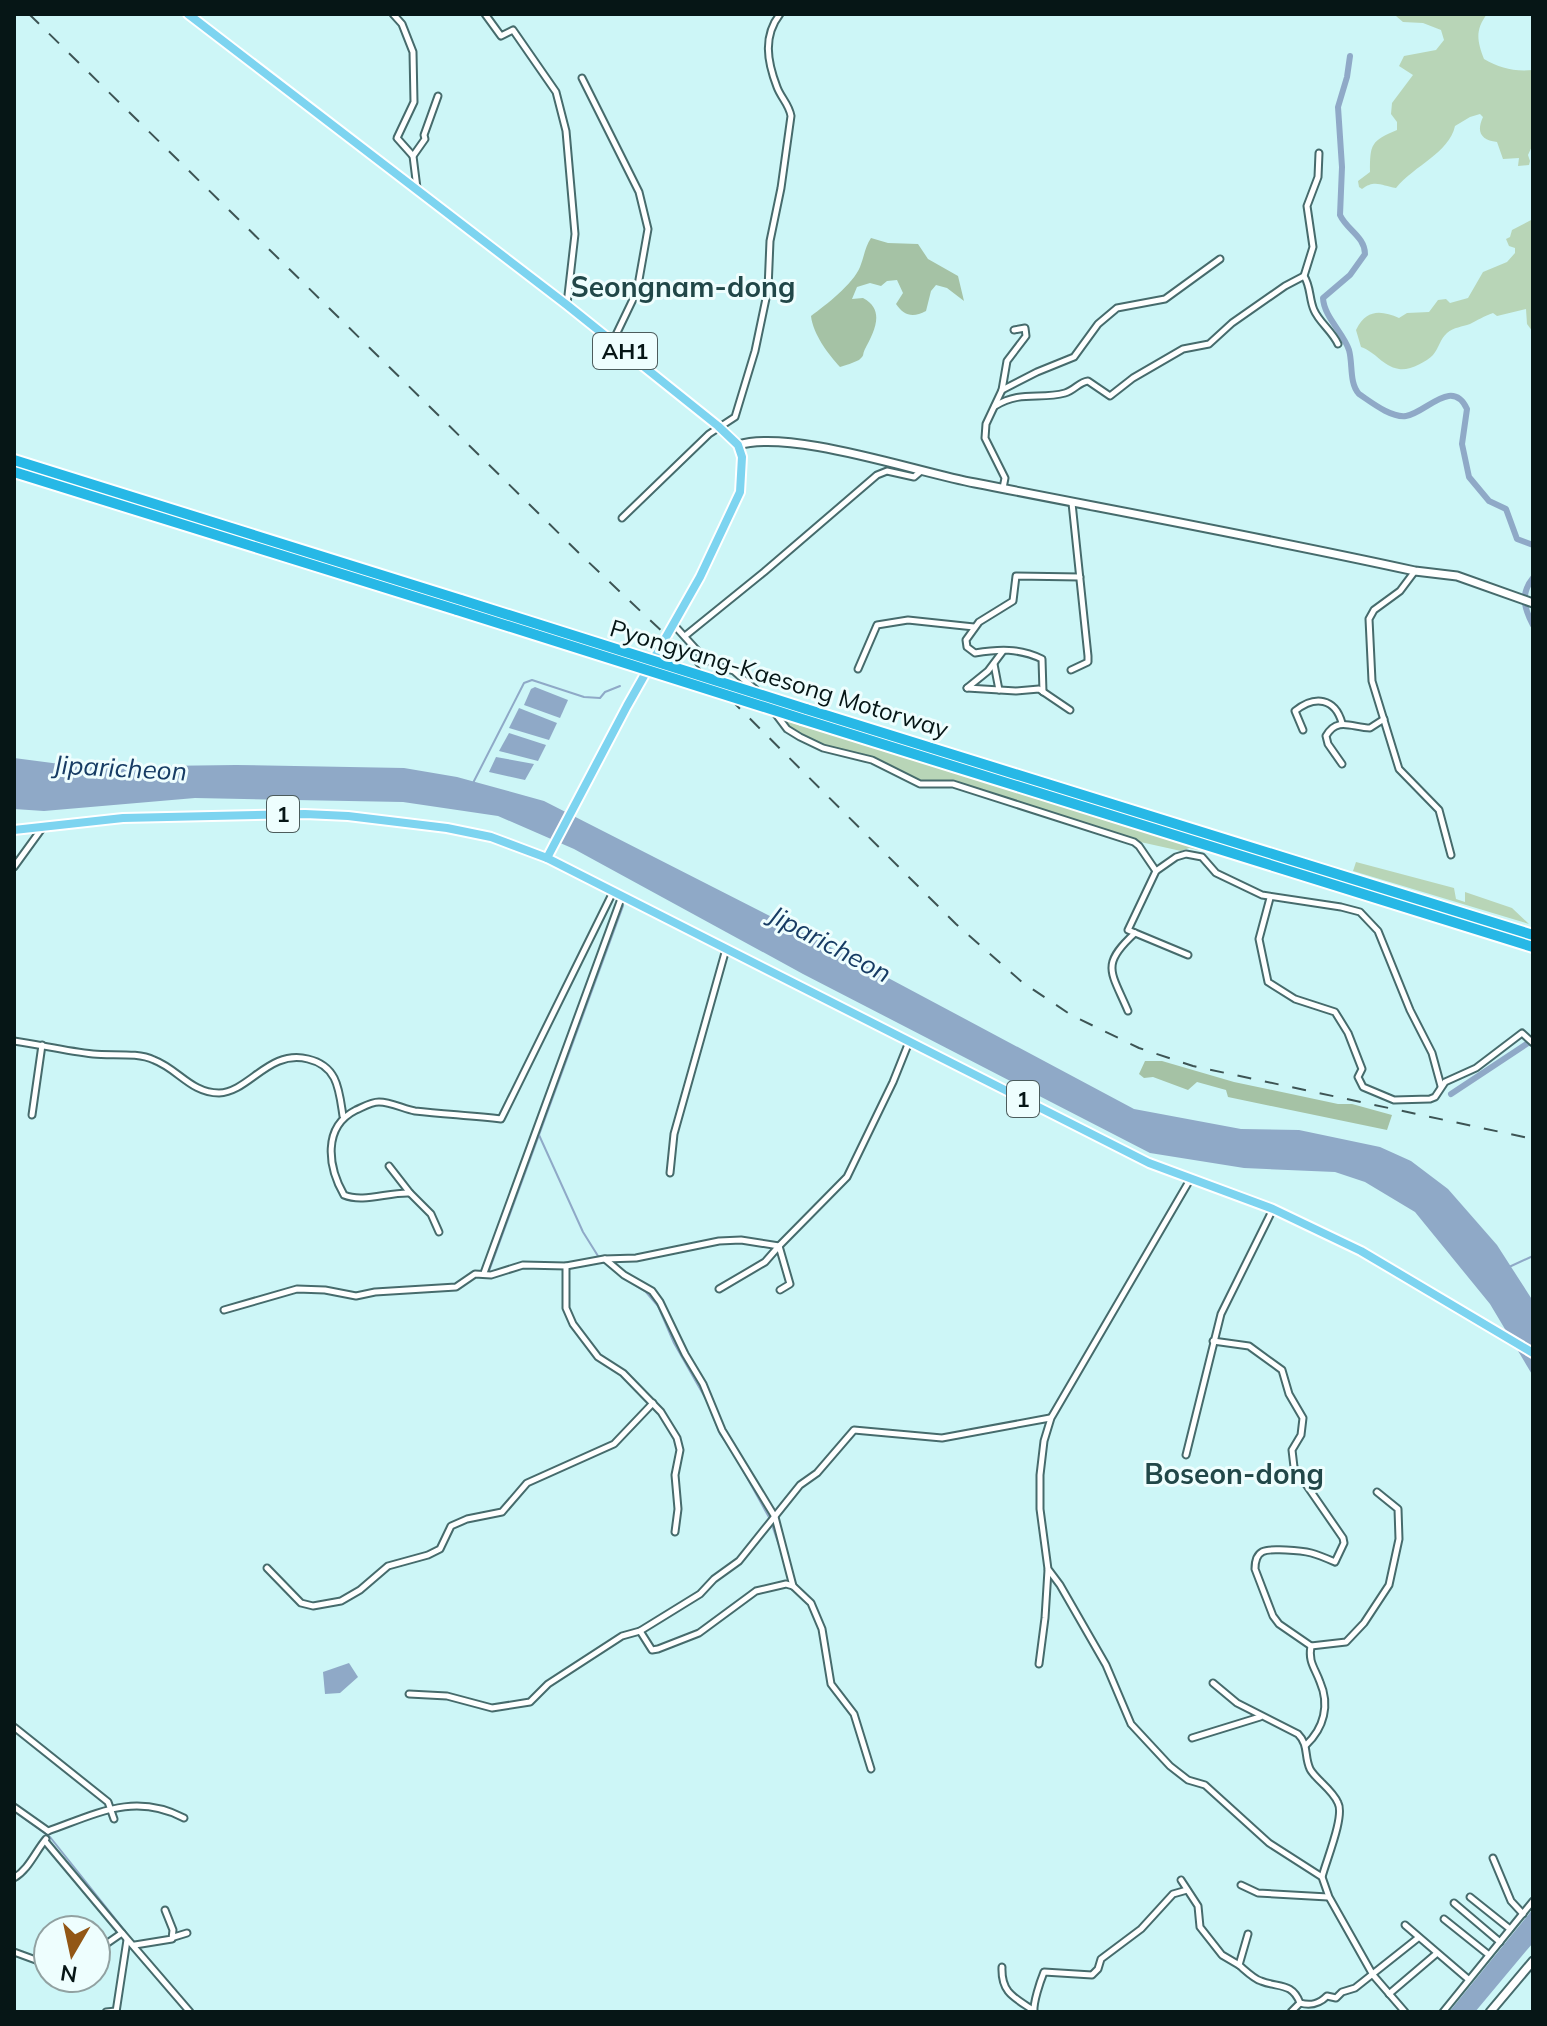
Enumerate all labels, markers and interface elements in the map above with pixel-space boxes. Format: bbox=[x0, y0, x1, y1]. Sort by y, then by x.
district label: Seongnam-dong bbox=[571, 269, 795, 304]
road number: AH1 bbox=[593, 333, 657, 369]
street label: Pyongyang-Kaesong Motorway bbox=[606, 612, 952, 744]
water label: Jiparicheon bbox=[50, 747, 188, 787]
road number: 1 bbox=[267, 796, 299, 832]
water label: Jiparicheon bbox=[762, 897, 897, 990]
road number: 1 bbox=[1007, 1081, 1039, 1117]
district label: Boseon-dong bbox=[1144, 1456, 1324, 1491]
north arrow bbox=[32, 1914, 112, 1994]
text: N bbox=[58, 1959, 79, 1989]

